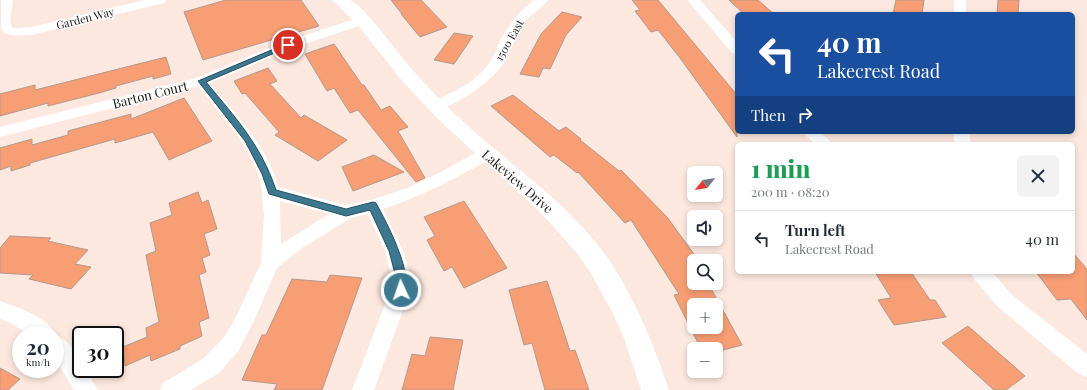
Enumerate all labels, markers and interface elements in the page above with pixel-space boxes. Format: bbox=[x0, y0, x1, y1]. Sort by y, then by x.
street label: Garden Way bbox=[55, 3, 116, 32]
street label: 1500 East bbox=[491, 16, 527, 63]
text: 40 m bbox=[817, 23, 882, 60]
pin bbox=[271, 28, 305, 62]
icon: left bbox=[751, 28, 803, 80]
icon: arrive bbox=[277, 34, 299, 56]
text: Lakecrest Road bbox=[817, 59, 940, 83]
street label: Barton Court bbox=[111, 76, 190, 112]
icon: right bbox=[794, 104, 816, 126]
text: Then bbox=[751, 105, 786, 125]
street label: Lakeview Drive bbox=[479, 145, 557, 217]
text: 1 min bbox=[751, 152, 810, 184]
button: close bbox=[1017, 155, 1059, 197]
north arrow bbox=[687, 166, 723, 202]
map controls bbox=[687, 166, 723, 378]
text: 200 m · 08:20 bbox=[751, 183, 830, 200]
button: sound bbox=[687, 210, 723, 246]
text: Turn left bbox=[785, 220, 846, 240]
icon: left bbox=[751, 228, 773, 250]
text: 40 m bbox=[1026, 229, 1059, 249]
text: Lakecrest Road bbox=[785, 240, 874, 257]
button: search bbox=[687, 254, 723, 290]
position arrow bbox=[380, 269, 422, 311]
button: + bbox=[687, 298, 723, 334]
speed limit sign: 30 bbox=[72, 326, 124, 378]
text: 20 bbox=[26, 333, 50, 360]
button: − bbox=[687, 342, 723, 378]
text: km/h bbox=[26, 355, 50, 369]

